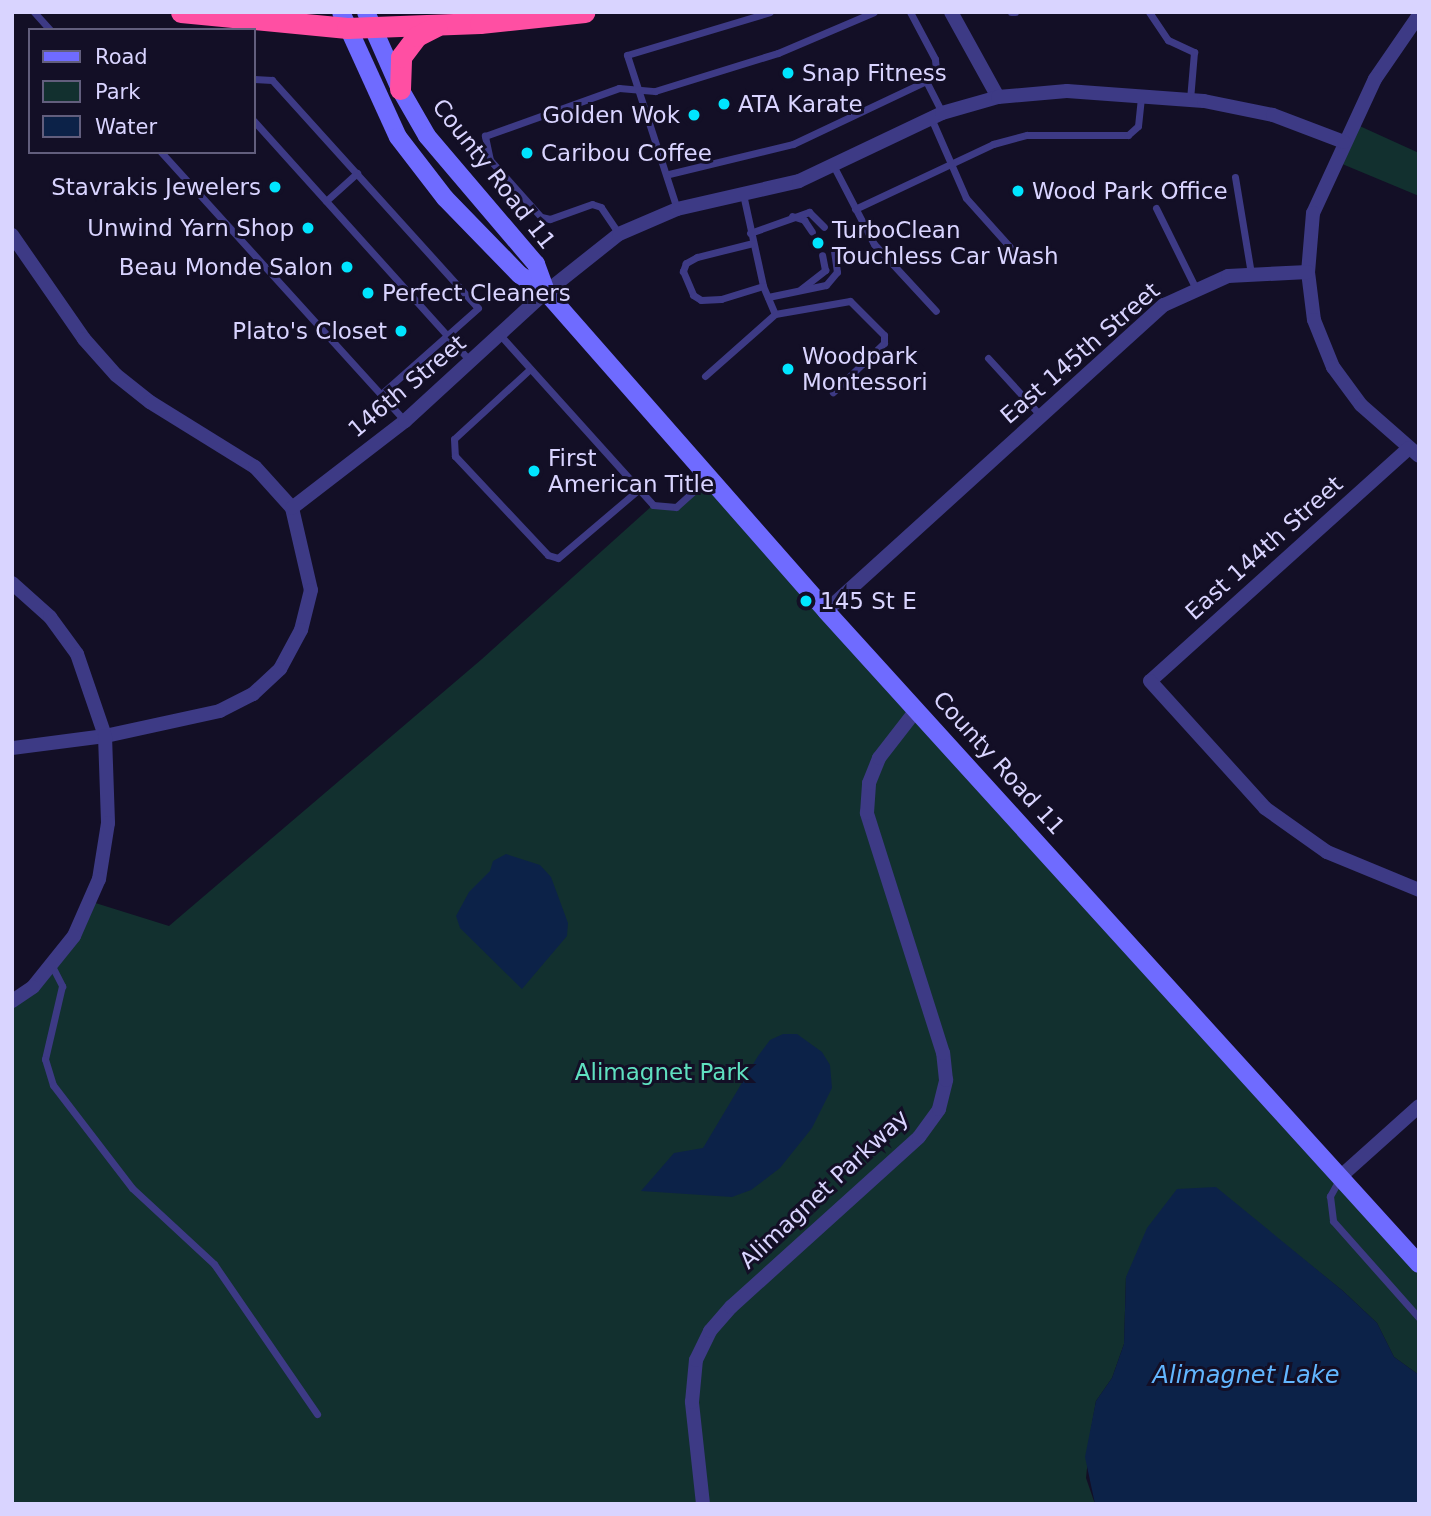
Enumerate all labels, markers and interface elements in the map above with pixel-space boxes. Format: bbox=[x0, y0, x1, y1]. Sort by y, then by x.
legend bbox=[28, 28, 256, 154]
text: Road bbox=[95, 45, 148, 69]
place label: Snap Fitness bbox=[802, 59, 947, 87]
marker: Snap Fitness bbox=[780, 65, 796, 81]
text: Park bbox=[95, 80, 140, 104]
place label: ATA Karate bbox=[738, 90, 863, 118]
street label: County Road 11 bbox=[427, 93, 561, 255]
marker: ATA Karate bbox=[716, 96, 732, 112]
place label: Golden Wok bbox=[542, 101, 680, 129]
marker: Golden Wok bbox=[686, 107, 702, 123]
text: Water bbox=[95, 115, 157, 139]
place label: Caribou Coffee bbox=[541, 139, 712, 167]
marker: Caribou Coffee bbox=[519, 145, 535, 161]
place label: Stavrakis Jewelers bbox=[51, 173, 261, 201]
place label: Wood Park Office bbox=[1032, 177, 1228, 205]
marker: Stavrakis Jewelers bbox=[267, 179, 283, 195]
marker: Wood Park Office bbox=[1010, 183, 1026, 199]
place label: Unwind Yarn Shop bbox=[87, 214, 294, 242]
place label: TurboClean Touchless Car Wash bbox=[832, 216, 1059, 270]
marker: Unwind Yarn Shop bbox=[300, 220, 316, 236]
marker: TurboClean Touchless Car Wash bbox=[810, 235, 826, 251]
place label: Beau Monde Salon bbox=[119, 253, 333, 281]
marker: Beau Monde Salon bbox=[339, 259, 355, 275]
street label: East 145th Street bbox=[995, 276, 1165, 430]
place label: Perfect Cleaners bbox=[382, 279, 571, 307]
marker: Perfect Cleaners bbox=[360, 285, 376, 301]
place label: Plato's Closet bbox=[232, 317, 387, 345]
marker: Plato's Closet bbox=[393, 323, 409, 339]
street label: 146th Street bbox=[343, 329, 471, 443]
place label: Woodpark Montessori bbox=[802, 342, 928, 396]
marker: Woodpark Montessori bbox=[780, 361, 796, 377]
place label: First American Title bbox=[548, 444, 714, 498]
marker: First American Title bbox=[526, 463, 542, 479]
street label: East 144th Street bbox=[1180, 470, 1348, 626]
place label: 145 St E bbox=[820, 587, 917, 615]
marker: 145 St E bbox=[798, 593, 814, 609]
street label: County Road 11 bbox=[927, 686, 1071, 840]
park label: Alimagnet Park bbox=[575, 1058, 749, 1086]
street label: Alimagnet Parkway bbox=[734, 1104, 914, 1274]
water label: Alimagnet Lake bbox=[1153, 1362, 1339, 1390]

